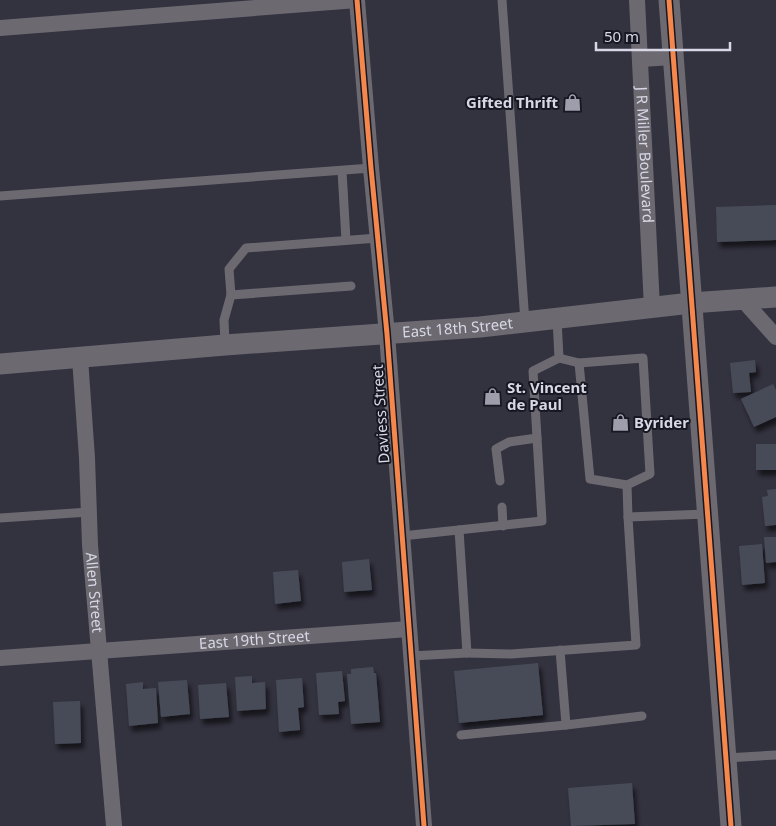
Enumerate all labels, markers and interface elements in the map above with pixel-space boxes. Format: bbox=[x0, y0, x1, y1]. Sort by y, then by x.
scale bar bbox=[596, 20, 730, 52]
text: 50 m bbox=[604, 26, 639, 46]
street label: J R Miller Boulevard bbox=[632, 84, 659, 223]
place label: Gifted Thrift bbox=[466, 92, 558, 112]
shop icon: Gifted Thrift bbox=[562, 93, 582, 113]
street label: East 18th Street bbox=[401, 312, 514, 341]
street label: Daviess Street bbox=[367, 363, 393, 464]
place label: St. Vincent de Paul bbox=[507, 377, 587, 414]
shop icon: St. Vincent de Paul bbox=[483, 387, 503, 407]
place label: Byrider bbox=[634, 412, 689, 432]
shop icon: Byrider bbox=[610, 413, 630, 433]
street label: Allen Street bbox=[82, 551, 109, 634]
street label: East 19th Street bbox=[198, 625, 311, 653]

